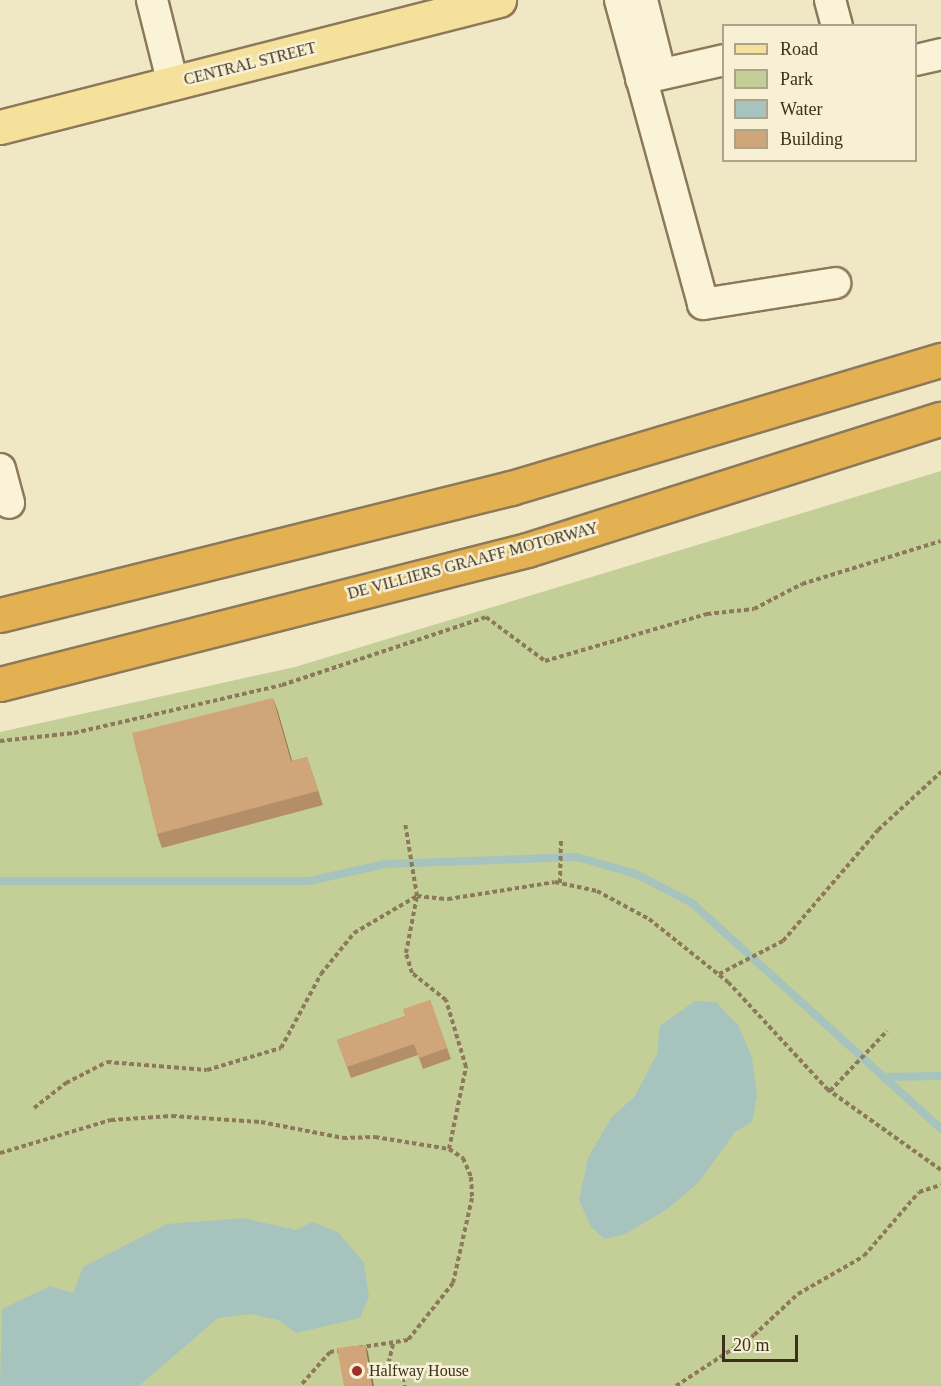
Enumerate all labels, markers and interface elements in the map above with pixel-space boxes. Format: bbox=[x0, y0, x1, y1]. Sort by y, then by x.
legend bbox=[722, 24, 917, 162]
street label: CENTRAL STREET bbox=[181, 38, 319, 90]
text: Road bbox=[780, 39, 818, 59]
text: Park bbox=[780, 69, 813, 89]
text: Water bbox=[780, 99, 823, 119]
text: Building bbox=[780, 129, 843, 149]
street label: DE VILLIERS GRAAFF MOTORWAY bbox=[345, 518, 601, 604]
scale bar bbox=[725, 1323, 802, 1361]
text: 20 m bbox=[733, 1335, 770, 1355]
place label: Halfway House bbox=[369, 1361, 469, 1381]
marker: Halfway House bbox=[350, 1364, 364, 1378]

